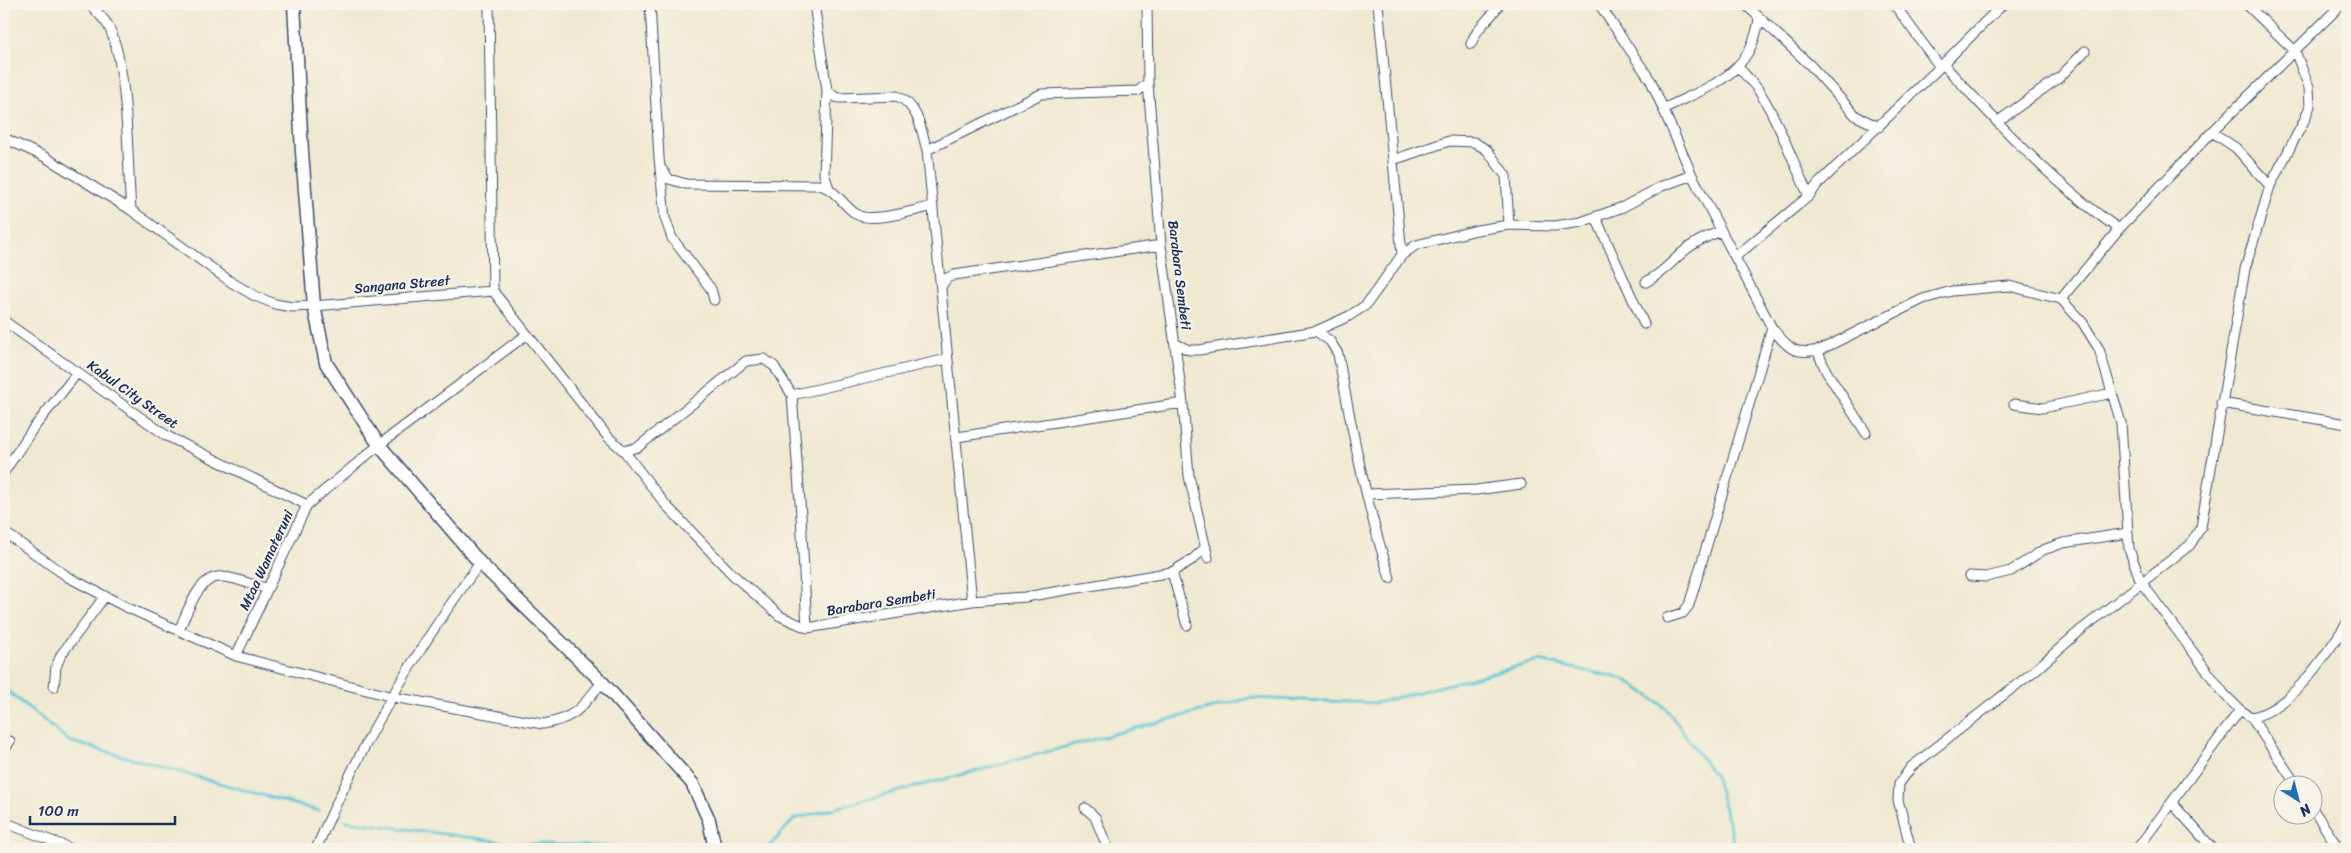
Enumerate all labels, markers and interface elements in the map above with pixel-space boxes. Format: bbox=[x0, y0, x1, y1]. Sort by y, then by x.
street label: Barabara Sembeti bbox=[1160, 219, 1199, 332]
street label: Sangana Street bbox=[353, 268, 453, 301]
street label: Kabul City Street bbox=[82, 353, 184, 435]
street label: Mtaa Wamateruni bbox=[232, 505, 301, 615]
street label: Barabara Sembeti bbox=[825, 581, 938, 623]
north arrow bbox=[2274, 776, 2324, 826]
scale bar bbox=[30, 793, 175, 825]
text: N bbox=[2294, 797, 2317, 823]
text: 100 m bbox=[38, 798, 79, 824]

